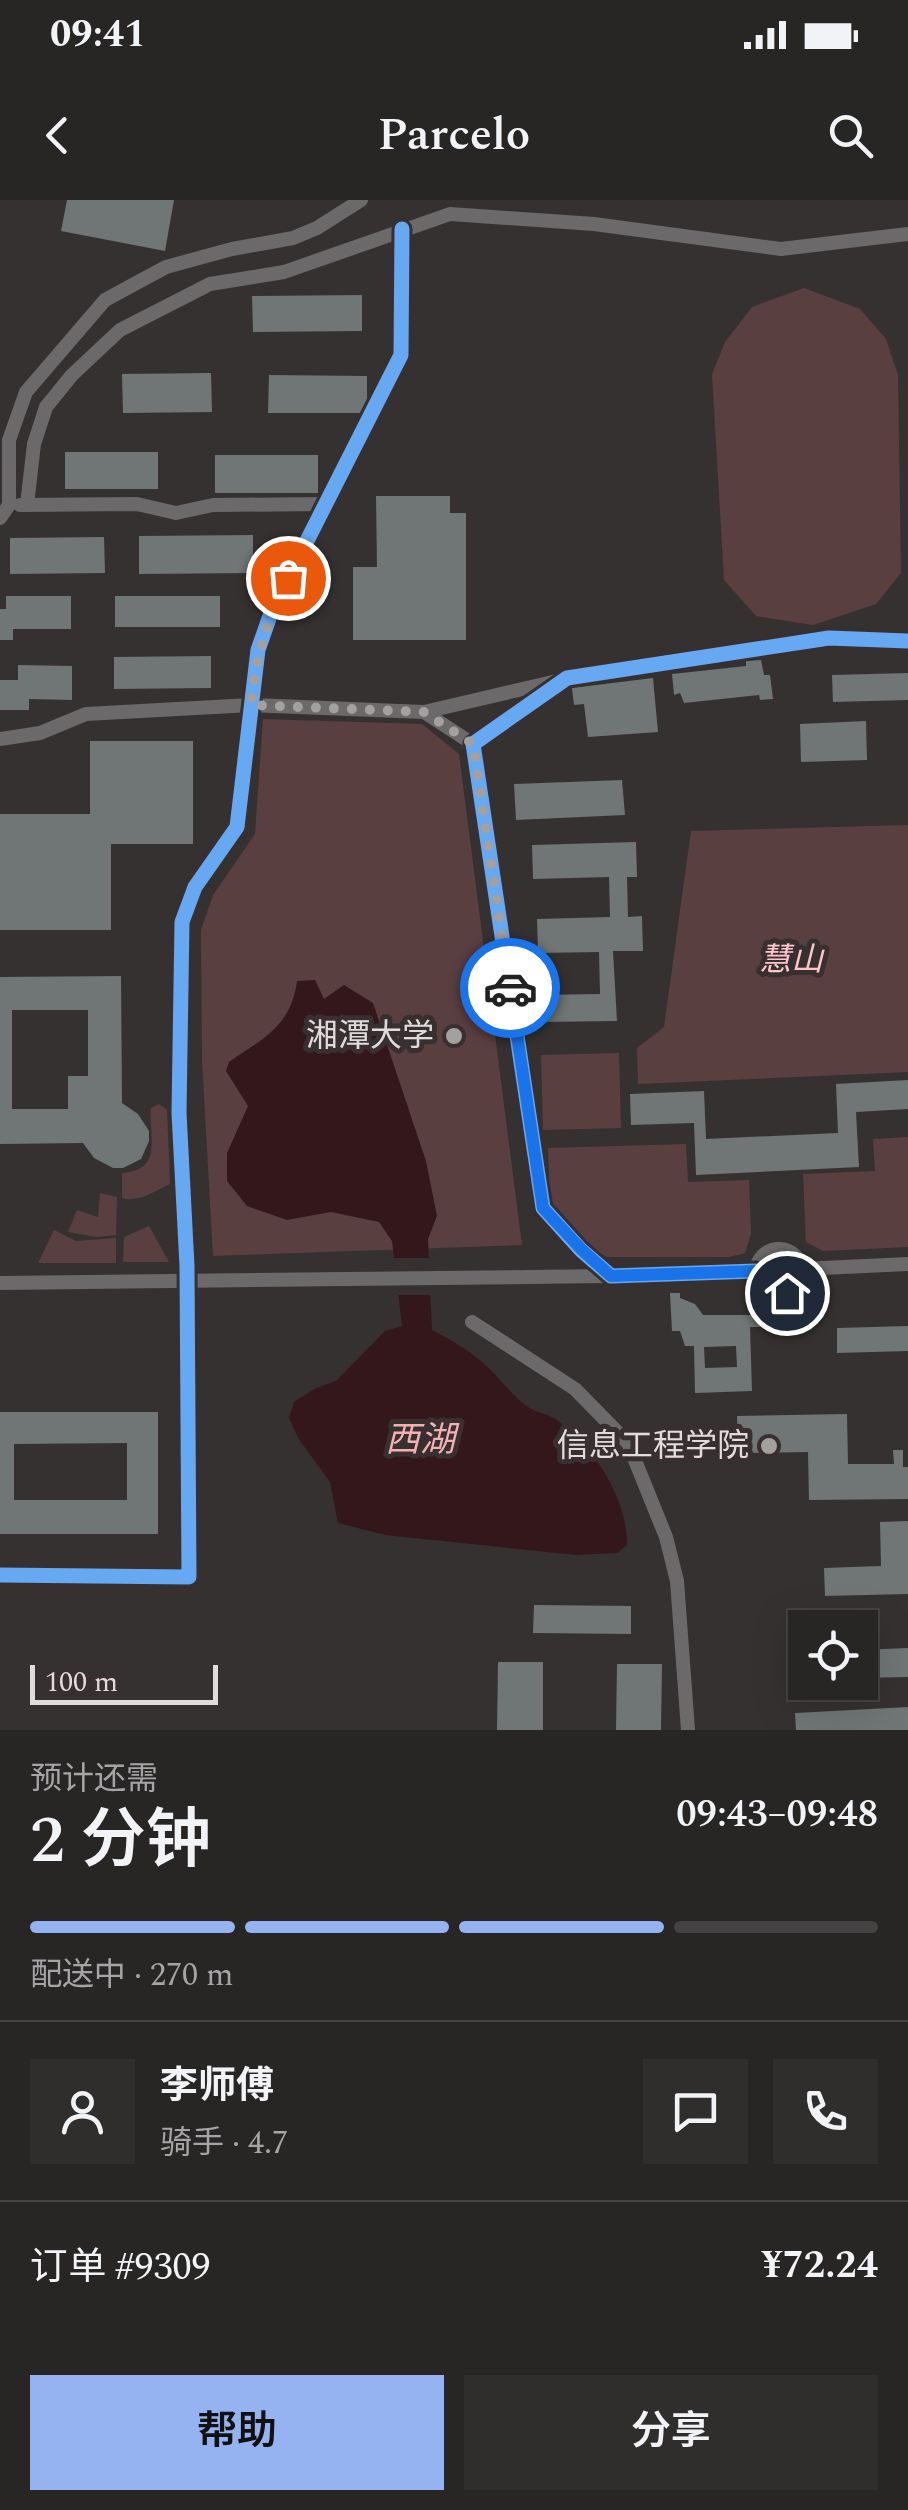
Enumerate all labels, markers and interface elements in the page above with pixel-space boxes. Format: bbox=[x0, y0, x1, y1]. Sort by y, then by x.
text: 09:41 bbox=[50, 6, 145, 64]
text: Parcelo bbox=[378, 101, 530, 170]
icon: back bbox=[30, 108, 85, 163]
icon: search bbox=[823, 108, 878, 163]
pin bbox=[246, 536, 331, 621]
icon: bag bbox=[261, 551, 316, 606]
park label: 慧山 bbox=[759, 936, 825, 985]
courier bbox=[460, 938, 560, 1038]
icon: car bbox=[483, 961, 538, 1016]
place label: 湘潭大学 bbox=[306, 1012, 434, 1061]
marker: 湘潭大学 bbox=[443, 1025, 465, 1047]
pin bbox=[745, 1251, 830, 1336]
icon: home bbox=[760, 1266, 815, 1321]
water label: 西湖 bbox=[385, 1414, 460, 1467]
place label: 信息工程学院 bbox=[557, 1422, 749, 1471]
marker: 信息工程学院 bbox=[758, 1435, 780, 1457]
map controls bbox=[788, 1610, 878, 1700]
button: locate bbox=[788, 1610, 878, 1700]
scale bar bbox=[30, 1660, 218, 1704]
text: 100 m bbox=[45, 1661, 118, 1704]
text: 预计还需 bbox=[30, 1755, 158, 1804]
text: 09:43–09:48 bbox=[676, 1786, 878, 1844]
text: 2 分钟 bbox=[30, 1792, 211, 1891]
text: 配送中 · 270 m bbox=[30, 1951, 234, 2000]
text: 李师傅 bbox=[160, 2058, 274, 2116]
button: person bbox=[30, 2059, 135, 2164]
button: chat bbox=[643, 2059, 748, 2164]
button: phone bbox=[773, 2059, 878, 2164]
text: 骑手 · 4.7 bbox=[160, 2119, 288, 2168]
text: ¥72.24 bbox=[761, 2237, 878, 2295]
text: 订单 #9309 bbox=[30, 2239, 211, 2297]
button: 帮助 bbox=[30, 2375, 444, 2490]
button: 分享 bbox=[464, 2375, 878, 2490]

